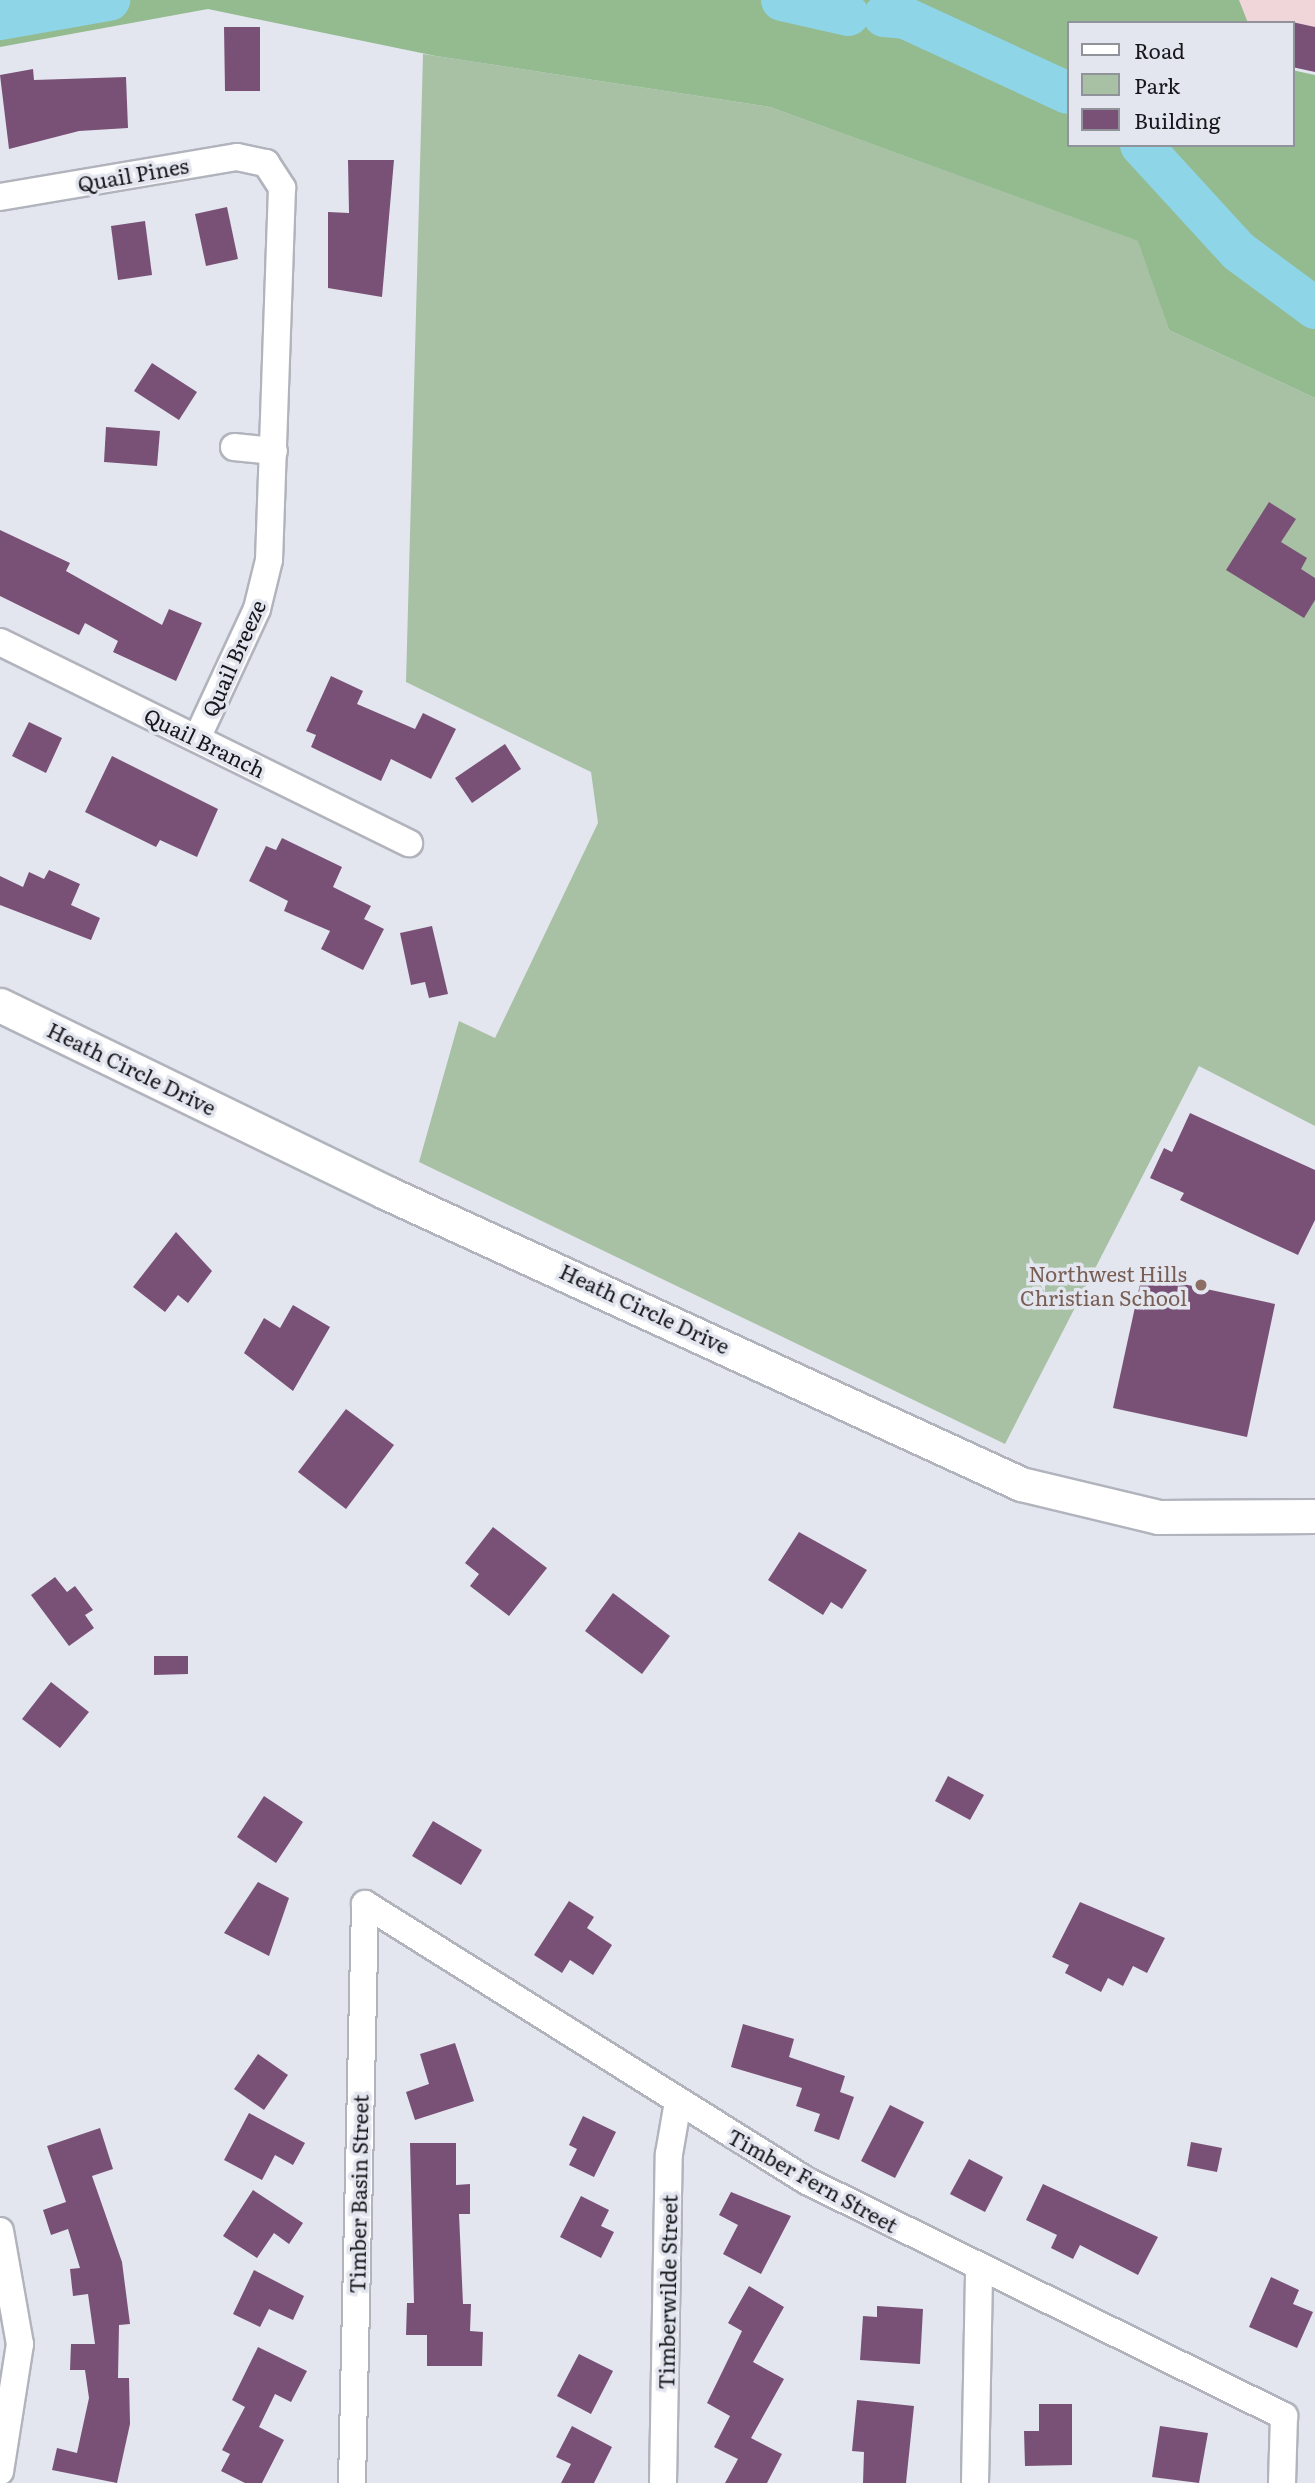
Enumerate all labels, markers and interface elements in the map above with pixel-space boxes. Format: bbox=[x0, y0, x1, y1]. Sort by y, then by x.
legend bbox=[1066, 21, 1294, 147]
text: Road bbox=[1134, 34, 1185, 65]
text: Park bbox=[1134, 69, 1180, 100]
text: Building bbox=[1134, 104, 1220, 135]
street label: Quail Pines bbox=[76, 152, 190, 196]
street label: Quail Breeze bbox=[196, 596, 270, 720]
street label: Quail Branch bbox=[140, 702, 270, 782]
street label: Heath Circle Drive bbox=[44, 1016, 220, 1120]
street label: Heath Circle Drive bbox=[556, 1258, 734, 1358]
place label: Northwest Hills Christian School bbox=[1020, 1260, 1187, 1310]
marker: Northwest Hills Christian School bbox=[1193, 1277, 1209, 1293]
street label: Timber Basin Street bbox=[344, 2094, 372, 2294]
street label: Timber Fern Street bbox=[724, 2123, 902, 2237]
street label: Timberwilde Street bbox=[653, 2194, 681, 2390]

